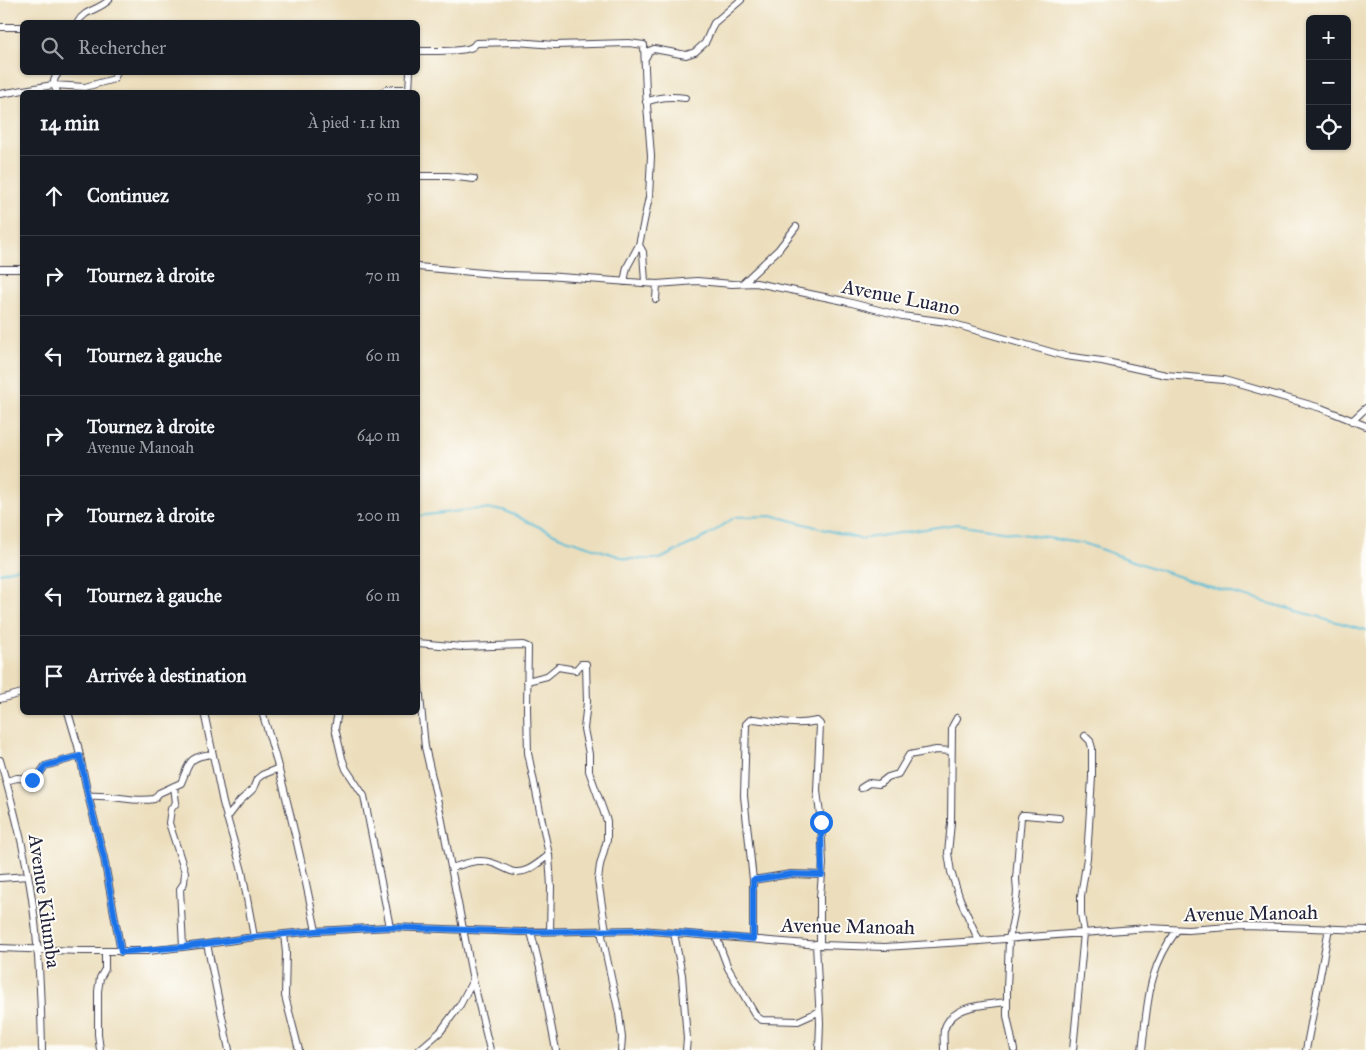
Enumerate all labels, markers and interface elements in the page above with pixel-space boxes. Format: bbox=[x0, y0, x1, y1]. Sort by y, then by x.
map controls bbox=[1306, 15, 1351, 150]
button: + bbox=[1306, 15, 1351, 60]
search box bbox=[20, 20, 420, 75]
icon: search bbox=[38, 34, 66, 62]
text: Rechercher bbox=[78, 36, 166, 59]
button: − bbox=[1306, 60, 1351, 105]
button: locate bbox=[1306, 105, 1351, 150]
text: 14 min bbox=[40, 110, 99, 136]
text: À pied · 1.1 km bbox=[308, 113, 400, 132]
icon: ahead bbox=[40, 182, 68, 210]
text: Continuez bbox=[87, 184, 169, 207]
text: 50 m bbox=[366, 186, 400, 205]
icon: right bbox=[40, 262, 68, 290]
text: Tournez à droite bbox=[87, 264, 215, 287]
text: 70 m bbox=[365, 266, 400, 285]
street label: Avenue Luano bbox=[839, 274, 962, 320]
icon: left bbox=[40, 342, 68, 370]
text: Tournez à gauche bbox=[87, 344, 222, 367]
text: 60 m bbox=[366, 346, 400, 365]
text: Tournez à droite bbox=[87, 415, 215, 438]
icon: right bbox=[40, 422, 68, 450]
text: 640 m bbox=[357, 426, 400, 445]
text: Avenue Manoah bbox=[87, 438, 194, 457]
icon: right bbox=[40, 502, 68, 530]
text: Tournez à droite bbox=[87, 504, 215, 527]
text: 200 m bbox=[357, 506, 400, 525]
icon: left bbox=[40, 582, 68, 610]
text: Tournez à gauche bbox=[87, 584, 222, 607]
text: 60 m bbox=[366, 586, 400, 605]
icon: arrive bbox=[40, 662, 68, 690]
text: Arrivée à destination bbox=[87, 664, 246, 687]
route end bbox=[21, 769, 44, 792]
route start bbox=[810, 811, 833, 834]
street label: Avenue Kilumba bbox=[24, 832, 66, 970]
street label: Avenue Manoah bbox=[1183, 900, 1318, 926]
street label: Avenue Manoah bbox=[780, 913, 915, 939]

